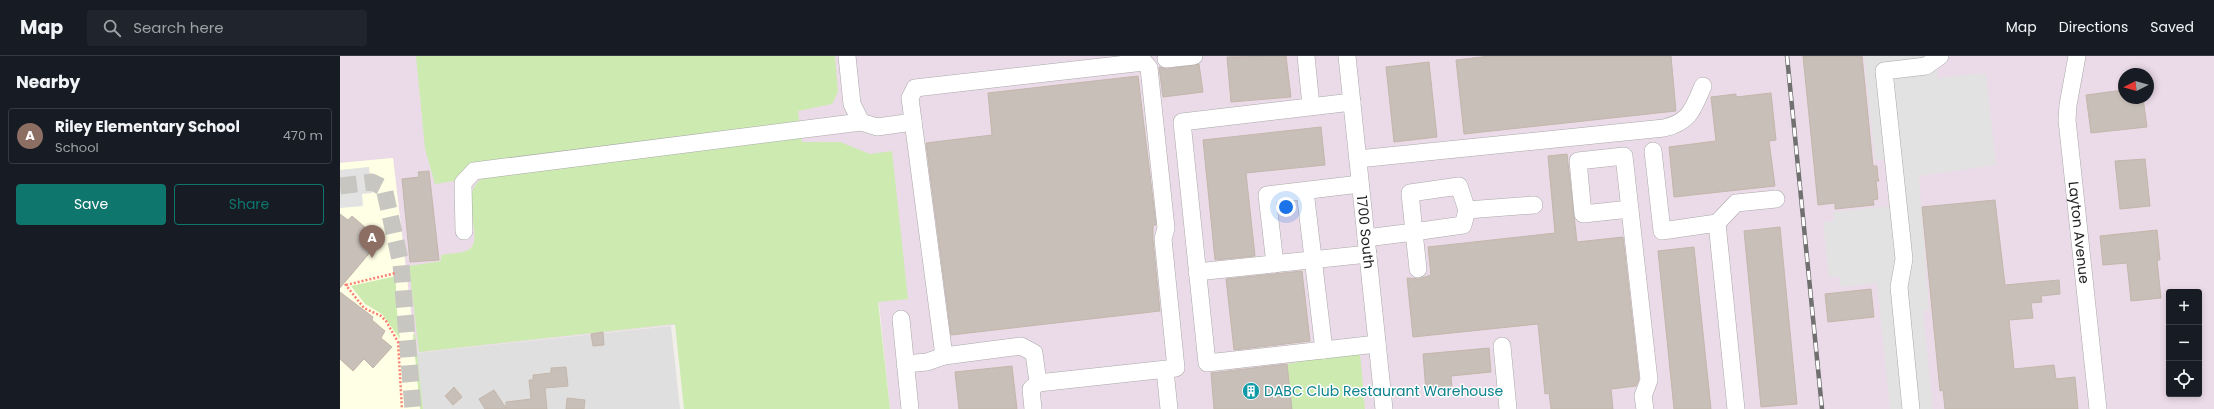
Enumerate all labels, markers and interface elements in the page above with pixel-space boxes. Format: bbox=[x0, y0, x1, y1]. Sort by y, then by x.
search box bbox=[87, 10, 367, 46]
text: Map bbox=[20, 14, 63, 41]
icon: search bbox=[101, 17, 123, 39]
text: Search here bbox=[133, 17, 224, 38]
text: Map bbox=[2006, 17, 2037, 37]
text: Directions bbox=[2059, 17, 2128, 37]
text: Saved bbox=[2150, 17, 2194, 37]
north arrow bbox=[2118, 68, 2154, 104]
text: Nearby bbox=[16, 70, 80, 94]
text: Riley Elementary School bbox=[55, 116, 240, 137]
text: A bbox=[25, 126, 35, 145]
text: 470 m bbox=[283, 126, 323, 145]
text: School bbox=[55, 138, 99, 157]
street label: Layton Avenue bbox=[2064, 180, 2095, 285]
button: Save bbox=[16, 184, 166, 225]
button: Share bbox=[174, 184, 324, 225]
street label: 1700 South bbox=[1352, 194, 1379, 270]
your location bbox=[1276, 197, 1296, 217]
pin: A bbox=[359, 225, 385, 258]
map controls bbox=[2166, 289, 2202, 397]
button: + bbox=[2166, 289, 2202, 325]
button: − bbox=[2166, 325, 2202, 361]
button: locate bbox=[2166, 361, 2202, 397]
building icon: DABC Club Restaurant Warehouse bbox=[1241, 381, 1261, 401]
place label: DABC Club Restaurant Warehouse bbox=[1264, 381, 1504, 401]

